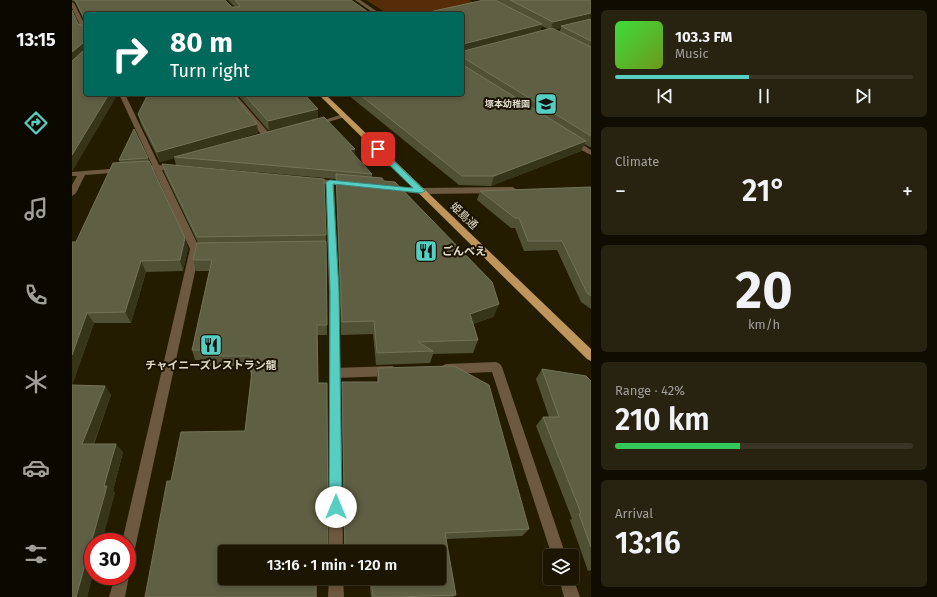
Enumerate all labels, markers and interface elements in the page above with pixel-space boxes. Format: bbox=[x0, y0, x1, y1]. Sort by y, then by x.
text: 80 m bbox=[170, 26, 233, 59]
icon: right bbox=[104, 28, 156, 80]
text: 103.3 FM bbox=[675, 28, 732, 46]
text: 13:15 bbox=[16, 29, 56, 51]
text: Music bbox=[675, 46, 709, 61]
text: Turn right bbox=[170, 60, 250, 82]
icon: previous bbox=[654, 85, 676, 107]
icon: pause bbox=[753, 85, 775, 107]
icon: next bbox=[852, 85, 874, 107]
school or university icon: 塚本幼稚園 bbox=[533, 91, 559, 117]
place label: 塚本幼稚園 bbox=[485, 99, 530, 109]
icon: directions bbox=[22, 109, 50, 137]
pin bbox=[361, 132, 395, 166]
icon: arrive bbox=[367, 138, 389, 160]
text: Climate bbox=[615, 154, 659, 169]
text: 21° bbox=[742, 173, 786, 209]
text: − bbox=[615, 178, 626, 205]
text: + bbox=[902, 178, 913, 205]
icon: music bbox=[22, 195, 50, 223]
street label: 姫島通 bbox=[448, 200, 480, 232]
restaurant icon: ごんべえ bbox=[413, 238, 439, 264]
place label: ごんべえ bbox=[442, 245, 486, 258]
text: 20 bbox=[735, 259, 793, 322]
icon: phone bbox=[22, 281, 50, 309]
text: km/h bbox=[748, 317, 780, 332]
restaurant icon: チャイニーズレストラン龍 bbox=[198, 332, 224, 358]
place label: チャイニーズレストラン龍 bbox=[145, 359, 277, 372]
icon: climate bbox=[22, 368, 50, 396]
text: Range · 42% bbox=[615, 383, 685, 398]
text: 210 km bbox=[615, 402, 710, 438]
icon: car bbox=[22, 454, 50, 482]
position arrow bbox=[315, 486, 357, 528]
text: Arrival bbox=[615, 506, 653, 521]
text: 13:16 bbox=[615, 525, 681, 561]
speed limit sign: 30 bbox=[84, 533, 136, 585]
icon: filters bbox=[22, 540, 50, 568]
map controls bbox=[543, 549, 579, 585]
button: layers bbox=[543, 549, 579, 585]
text: 13:16 · 1 min · 120 m bbox=[267, 556, 397, 574]

